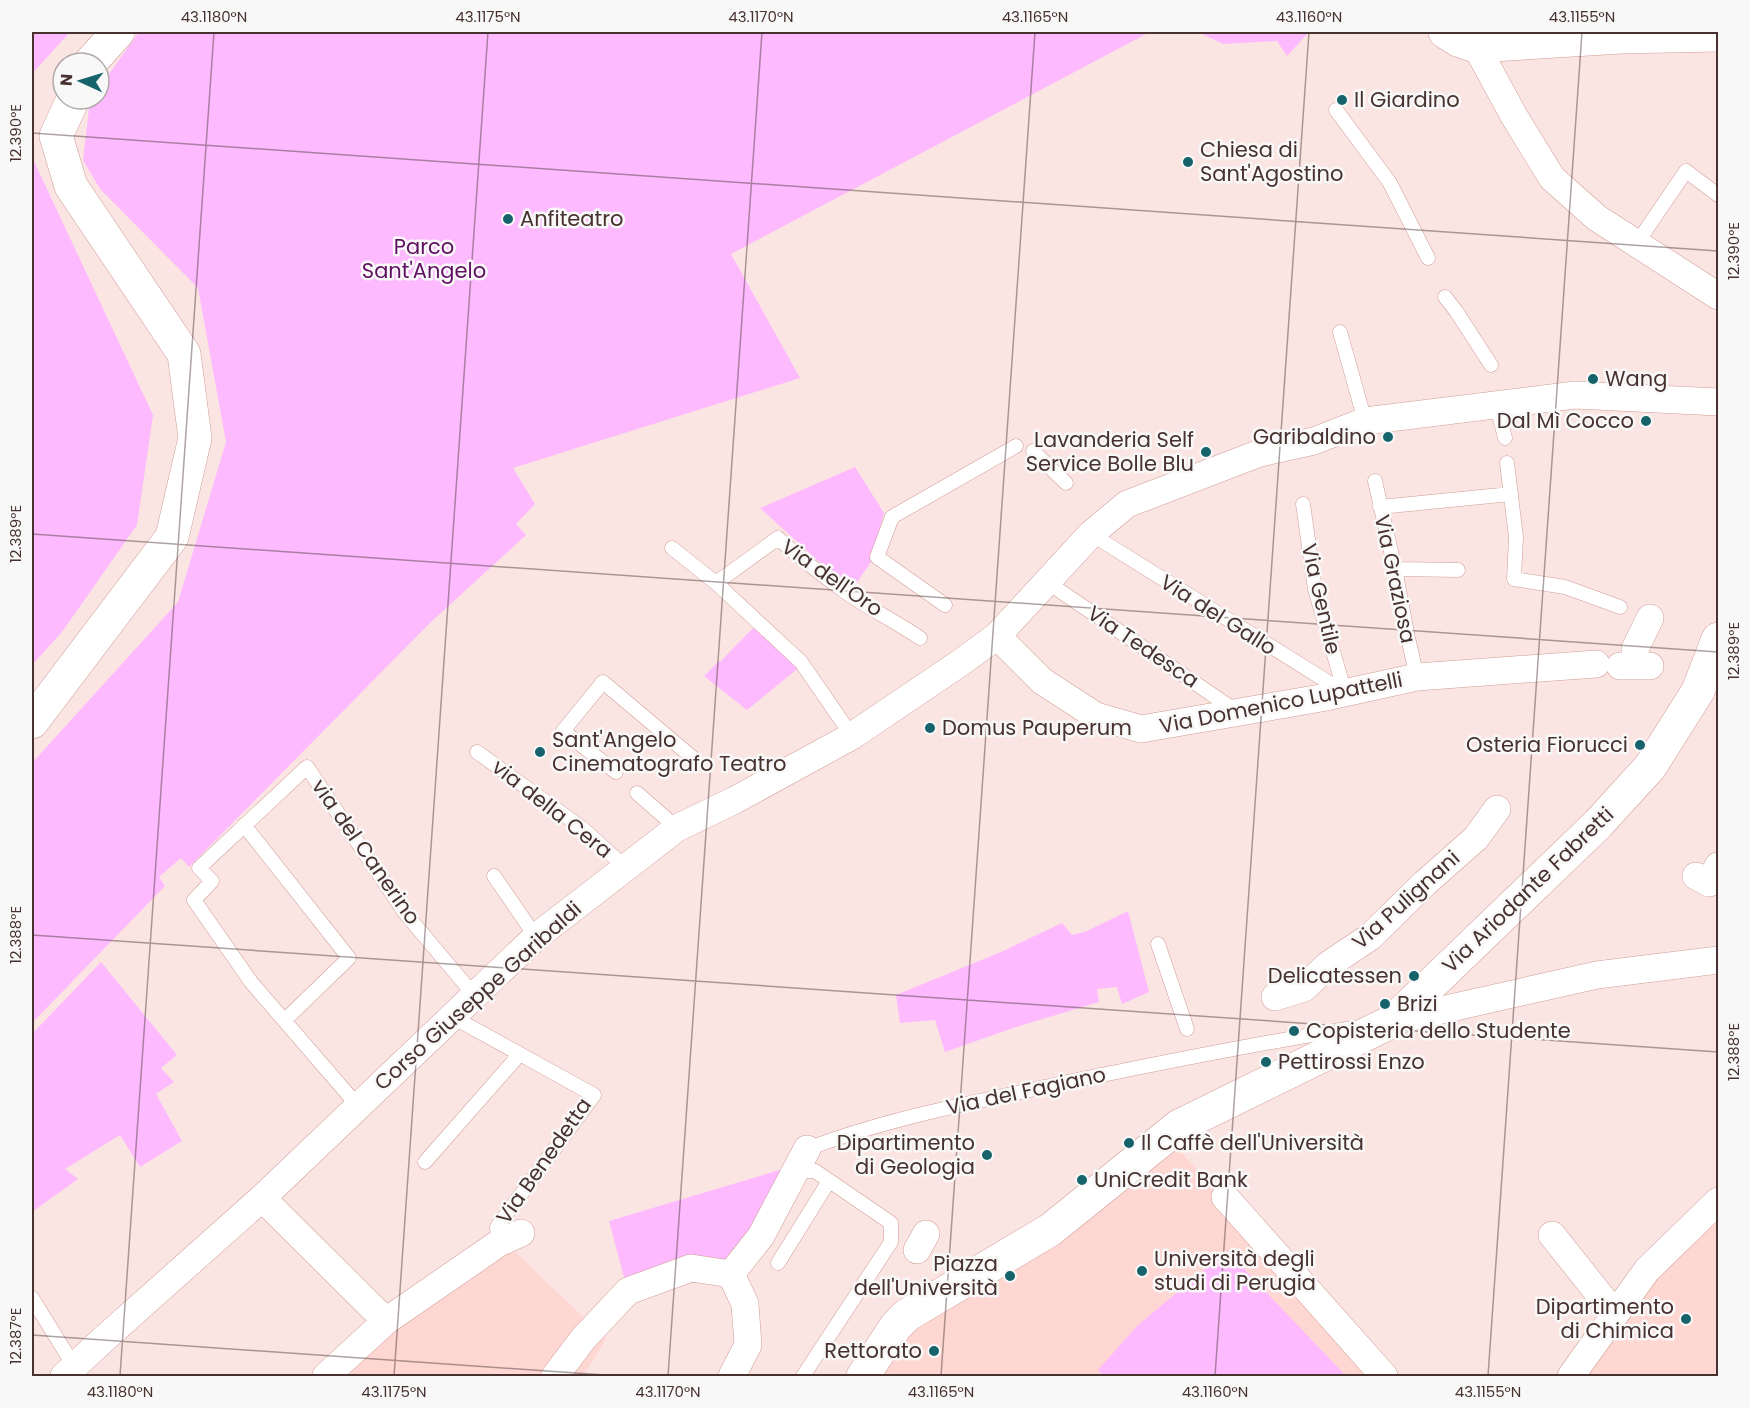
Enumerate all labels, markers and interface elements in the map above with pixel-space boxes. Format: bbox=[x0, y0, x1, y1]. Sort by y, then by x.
text: 43.1180°N bbox=[181, 6, 247, 27]
text: 43.1175°N bbox=[455, 6, 521, 27]
text: 43.1170°N bbox=[728, 6, 794, 27]
text: 43.1165°N bbox=[1002, 6, 1068, 27]
text: 43.1160°N bbox=[1276, 6, 1342, 27]
text: 43.1155°N bbox=[1549, 6, 1615, 27]
north arrow bbox=[51, 51, 111, 111]
text: N bbox=[55, 73, 78, 87]
place label: Il Giardino bbox=[1354, 85, 1460, 114]
marker: Il Giardino bbox=[1335, 93, 1349, 107]
text: 12.390°E bbox=[5, 104, 26, 162]
place label: Chiesa di Sant'Agostino bbox=[1200, 135, 1343, 188]
marker: Chiesa di Sant'Agostino bbox=[1181, 155, 1195, 169]
place label: Anfiteatro bbox=[520, 204, 623, 233]
marker: Anfiteatro bbox=[501, 212, 515, 226]
text: 12.390°E bbox=[1723, 222, 1744, 280]
park label: Parco Sant'Angelo bbox=[362, 232, 486, 285]
place label: Wang bbox=[1605, 364, 1667, 393]
marker: Wang bbox=[1586, 372, 1600, 386]
place label: Dal Mì Cocco bbox=[1497, 406, 1634, 435]
marker: Dal Mì Cocco bbox=[1639, 414, 1653, 428]
place label: Garibaldino bbox=[1253, 422, 1376, 451]
place label: Lavanderia Self Service Bolle Blu bbox=[1026, 425, 1194, 478]
marker: Garibaldino bbox=[1381, 430, 1395, 444]
marker: Lavanderia Self Service Bolle Blu bbox=[1199, 445, 1213, 459]
text: 12.389°E bbox=[5, 505, 26, 563]
street label: Via Graziosa bbox=[1368, 512, 1423, 646]
street label: Via dell'Oro bbox=[776, 532, 889, 623]
street label: Via Gentile bbox=[1295, 541, 1348, 657]
street label: Via del Gallo bbox=[1155, 567, 1282, 662]
street label: Via Tedesca bbox=[1082, 599, 1205, 695]
text: 12.389°E bbox=[1723, 622, 1744, 680]
street label: Via Domenico Lupattelli bbox=[1157, 665, 1405, 740]
place label: Domus Pauperum bbox=[942, 713, 1132, 742]
marker: Domus Pauperum bbox=[923, 721, 937, 735]
place label: Sant'Angelo Cinematografo Teatro bbox=[552, 725, 786, 778]
place label: Osteria Fiorucci bbox=[1466, 730, 1628, 759]
marker: Osteria Fiorucci bbox=[1633, 738, 1647, 752]
marker: Sant'Angelo Cinematografo Teatro bbox=[533, 745, 547, 759]
street label: via della Cera bbox=[486, 752, 619, 865]
street label: via del Canerino bbox=[305, 773, 427, 930]
street label: Via Ariodante Fabretti bbox=[1436, 800, 1620, 979]
street label: Via Pulignani bbox=[1346, 844, 1466, 956]
street label: Corso Giuseppe Garibaldi bbox=[368, 895, 588, 1097]
text: 12.388°E bbox=[5, 906, 26, 964]
place label: Delicatessen bbox=[1268, 961, 1402, 990]
marker: Delicatessen bbox=[1407, 969, 1421, 983]
place label: Brizi bbox=[1397, 989, 1438, 1018]
marker: Brizi bbox=[1378, 997, 1392, 1011]
place label: Copisteria dello Studente bbox=[1306, 1016, 1571, 1045]
text: 12.388°E bbox=[1723, 1023, 1744, 1081]
marker: Copisteria dello Studente bbox=[1287, 1024, 1301, 1038]
place label: Pettirossi Enzo bbox=[1278, 1047, 1425, 1076]
marker: Pettirossi Enzo bbox=[1259, 1055, 1273, 1069]
street label: Via del Fagiano bbox=[943, 1059, 1108, 1122]
street label: Via Benedetta bbox=[489, 1092, 598, 1230]
place label: Dipartimento di Geologia bbox=[837, 1128, 975, 1181]
place label: Il Caffè dell'Università bbox=[1141, 1128, 1364, 1157]
marker: Il Caffè dell'Università bbox=[1122, 1136, 1136, 1150]
marker: Dipartimento di Geologia bbox=[980, 1148, 994, 1162]
place label: UniCredit Bank bbox=[1094, 1165, 1248, 1194]
marker: UniCredit Bank bbox=[1075, 1173, 1089, 1187]
place label: Università degli studi di Perugia bbox=[1154, 1244, 1316, 1297]
place label: Piazza dell'Università bbox=[854, 1249, 998, 1302]
marker: Università degli studi di Perugia bbox=[1135, 1264, 1149, 1278]
marker: Piazza dell'Università bbox=[1003, 1269, 1017, 1283]
place label: Dipartimento di Chimica bbox=[1536, 1292, 1674, 1345]
text: 12.387°E bbox=[5, 1308, 26, 1364]
marker: Dipartimento di Chimica bbox=[1679, 1312, 1693, 1326]
place label: Rettorato bbox=[824, 1336, 922, 1365]
marker: Rettorato bbox=[927, 1344, 941, 1358]
text: 43.1180°N bbox=[87, 1381, 153, 1402]
text: 43.1175°N bbox=[361, 1381, 427, 1402]
text: 43.1170°N bbox=[635, 1381, 701, 1402]
text: 43.1165°N bbox=[908, 1381, 974, 1402]
text: 43.1160°N bbox=[1182, 1381, 1248, 1402]
text: 43.1155°N bbox=[1455, 1381, 1521, 1402]

